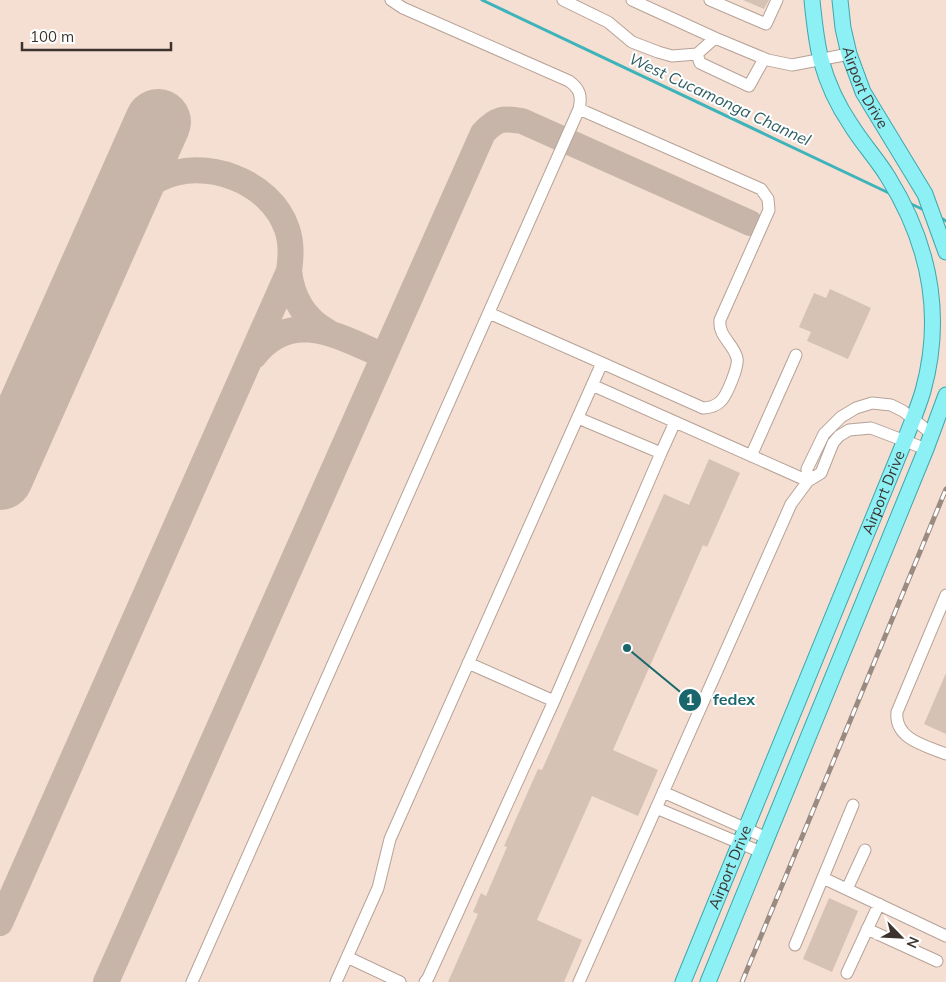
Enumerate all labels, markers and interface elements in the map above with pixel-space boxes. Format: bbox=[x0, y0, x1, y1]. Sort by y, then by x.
scale bar bbox=[22, 20, 171, 52]
text: 100 m bbox=[30, 27, 74, 46]
street label: Airport Drive bbox=[839, 45, 893, 132]
water label: West Cucamonga Channel bbox=[626, 48, 814, 150]
street label: Airport Drive bbox=[857, 448, 909, 537]
callout: fedex bbox=[678, 684, 765, 715]
text: fedex bbox=[713, 689, 755, 709]
text: 1 bbox=[685, 690, 695, 709]
street label: Airport Drive bbox=[704, 822, 755, 912]
north arrow bbox=[876, 912, 926, 962]
text: N bbox=[903, 934, 923, 951]

